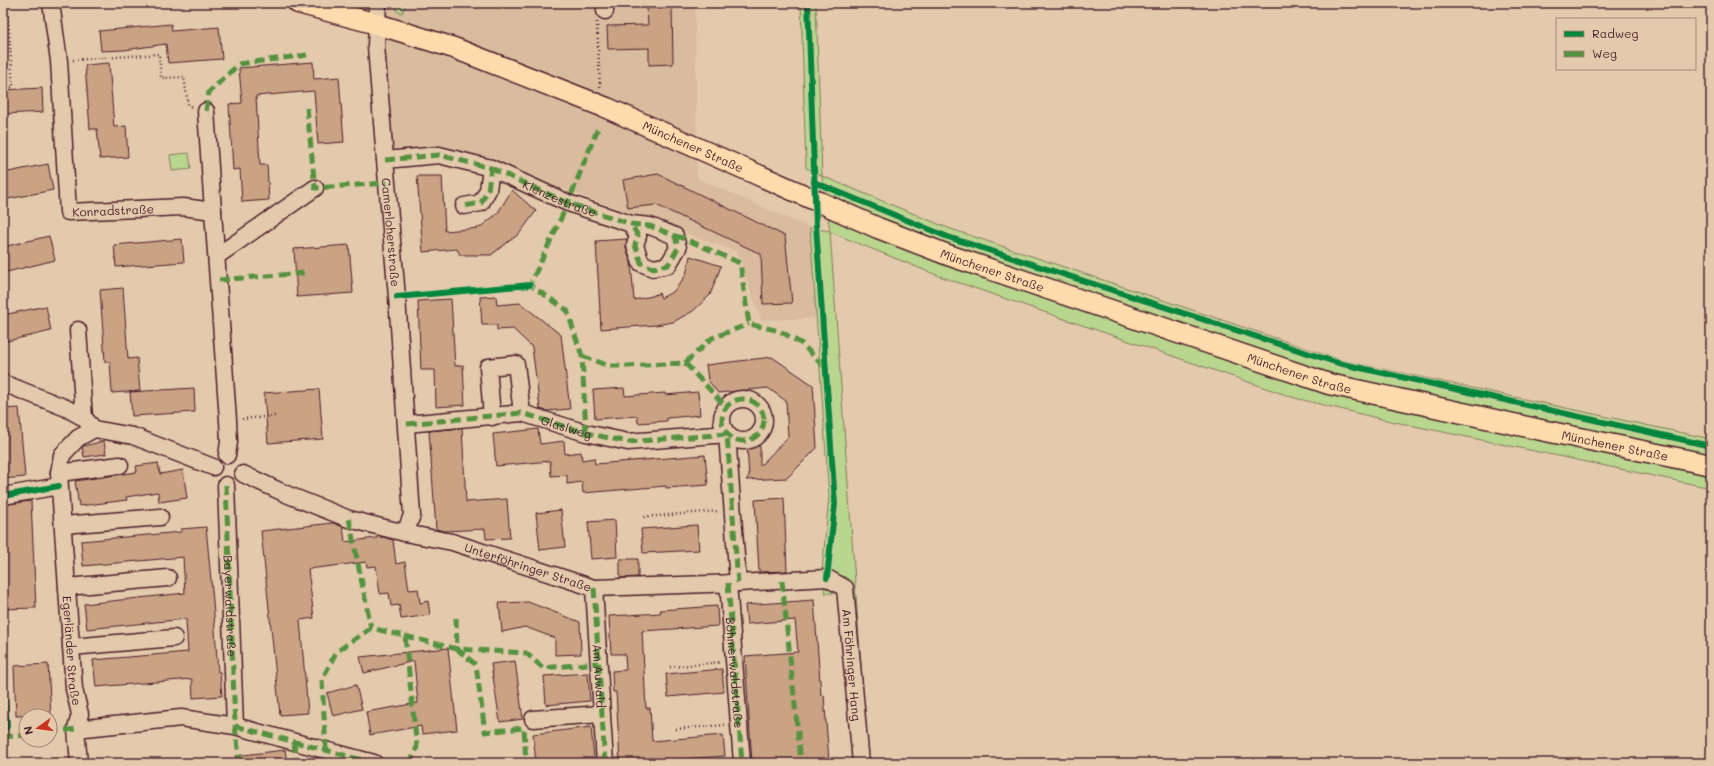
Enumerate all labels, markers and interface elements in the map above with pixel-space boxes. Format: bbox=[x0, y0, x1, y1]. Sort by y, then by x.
legend bbox=[1556, 18, 1696, 70]
text: Radweg bbox=[1592, 25, 1639, 41]
text: Weg bbox=[1592, 45, 1617, 61]
street label: Münchener Straße bbox=[640, 117, 746, 175]
street label: Klenzestraße bbox=[520, 176, 599, 220]
street label: Camerloherstraße bbox=[379, 177, 404, 287]
street label: Konradstraße bbox=[72, 200, 154, 220]
street label: Münchener Straße bbox=[938, 245, 1046, 295]
street label: Münchener Straße bbox=[1245, 349, 1353, 397]
street label: Glaslweg bbox=[539, 411, 593, 442]
street label: Münchener Straße bbox=[1560, 426, 1670, 464]
street label: Unterföhringer Straße bbox=[463, 539, 594, 595]
street label: Bayerwaldstraße bbox=[221, 555, 240, 657]
street label: Egerländer Straße bbox=[60, 595, 86, 707]
street label: Am Föhringer Hang bbox=[839, 608, 865, 722]
street label: Böhmerwaldstraße bbox=[723, 617, 747, 729]
street label: Am Auwald bbox=[590, 643, 610, 709]
north arrow bbox=[18, 708, 58, 748]
text: N bbox=[20, 725, 36, 736]

